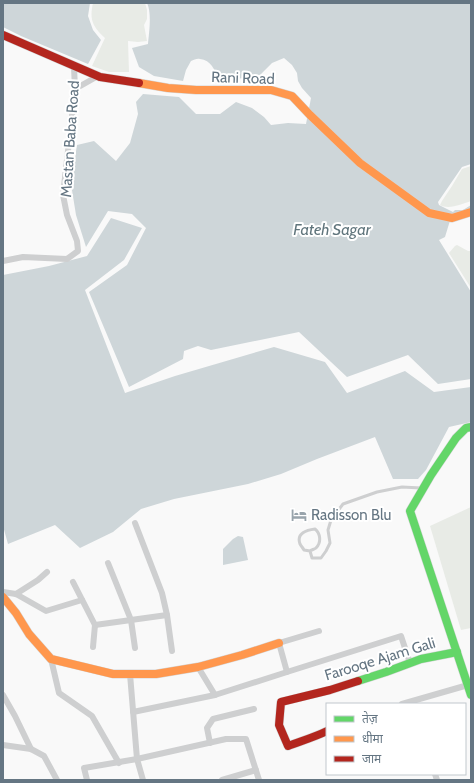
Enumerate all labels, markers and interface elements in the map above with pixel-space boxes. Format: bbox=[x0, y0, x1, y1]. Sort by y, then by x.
street label: Rani Road bbox=[211, 68, 275, 88]
street label: Mastan Baba Road bbox=[57, 80, 83, 198]
water label: Fateh Sagar bbox=[293, 220, 372, 239]
hotel icon: Radisson Blu bbox=[290, 506, 308, 524]
place label: Radisson Blu bbox=[311, 506, 391, 524]
street label: Farooqe Ajam Gali bbox=[322, 634, 438, 684]
legend bbox=[326, 703, 466, 775]
text: तेज़ bbox=[362, 711, 379, 726]
text: धीमा bbox=[362, 731, 384, 746]
text: जाम bbox=[362, 751, 382, 766]

